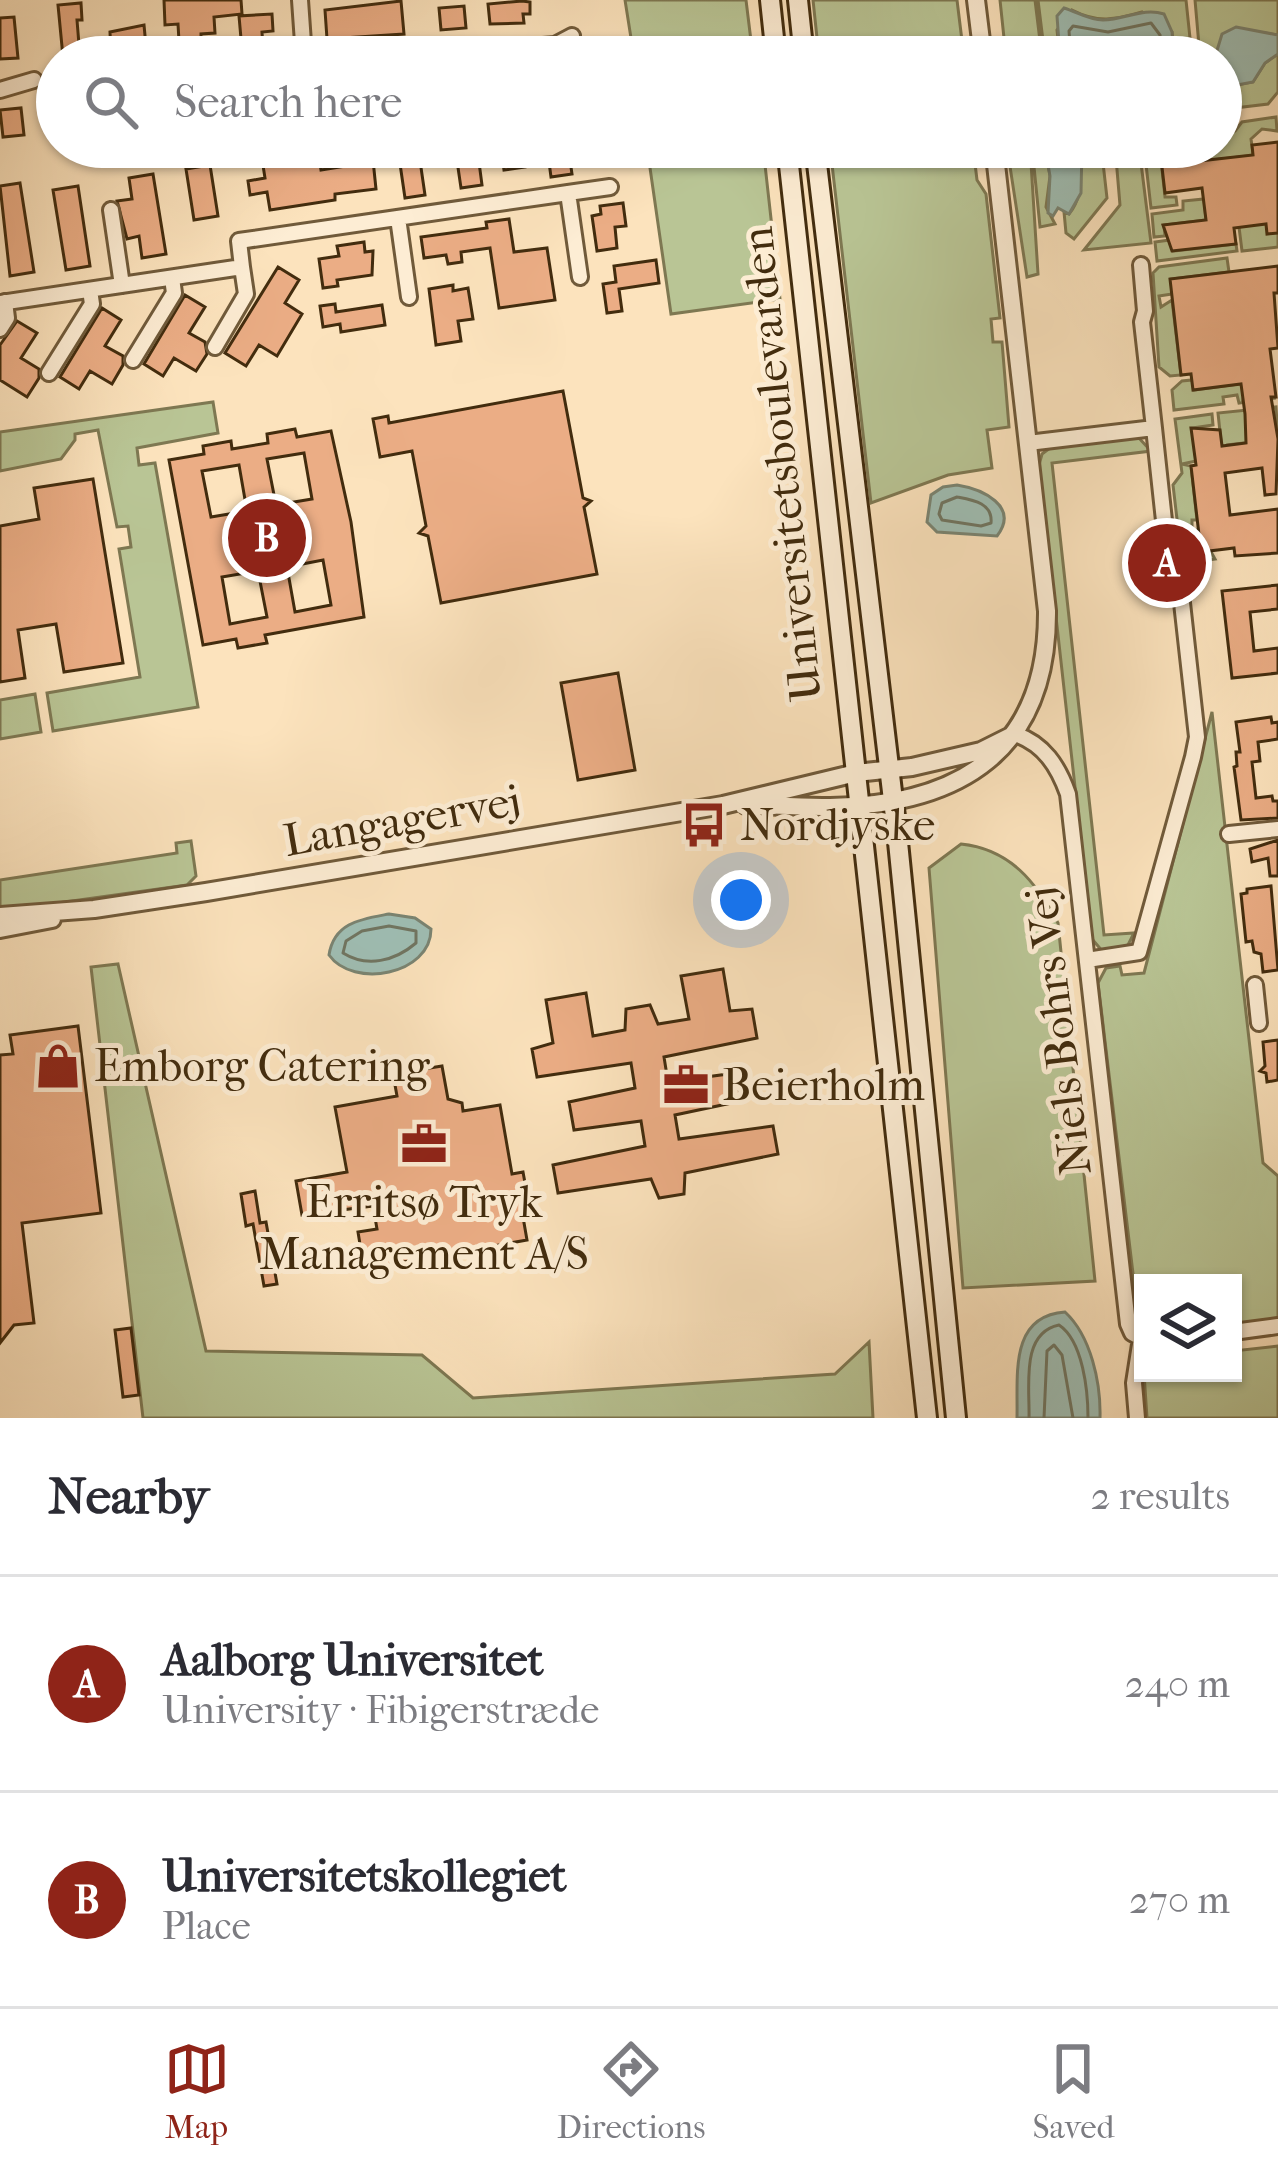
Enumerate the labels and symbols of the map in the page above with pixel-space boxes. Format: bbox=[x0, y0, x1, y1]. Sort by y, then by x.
street label: Universitetsboulevarden bbox=[731, 224, 833, 704]
pin: B bbox=[228, 493, 306, 583]
pin: A bbox=[1128, 518, 1206, 608]
street label: Langagervej bbox=[279, 774, 525, 868]
place label: Nordjyske bbox=[740, 799, 935, 852]
bus stop icon: Nordjyske bbox=[679, 800, 729, 850]
your location bbox=[711, 870, 771, 930]
street label: Niels Bohrs Vej bbox=[1015, 884, 1103, 1178]
place label: Emborg Catering bbox=[94, 1040, 430, 1093]
shop icon: Emborg Catering bbox=[33, 1041, 83, 1091]
place label: Beierholm bbox=[722, 1059, 925, 1112]
office icon: Beierholm bbox=[661, 1060, 711, 1110]
office icon: Erritsø Tryk Management A/S bbox=[399, 1119, 449, 1169]
place label: Erritsø Tryk Management A/S bbox=[259, 1176, 589, 1281]

